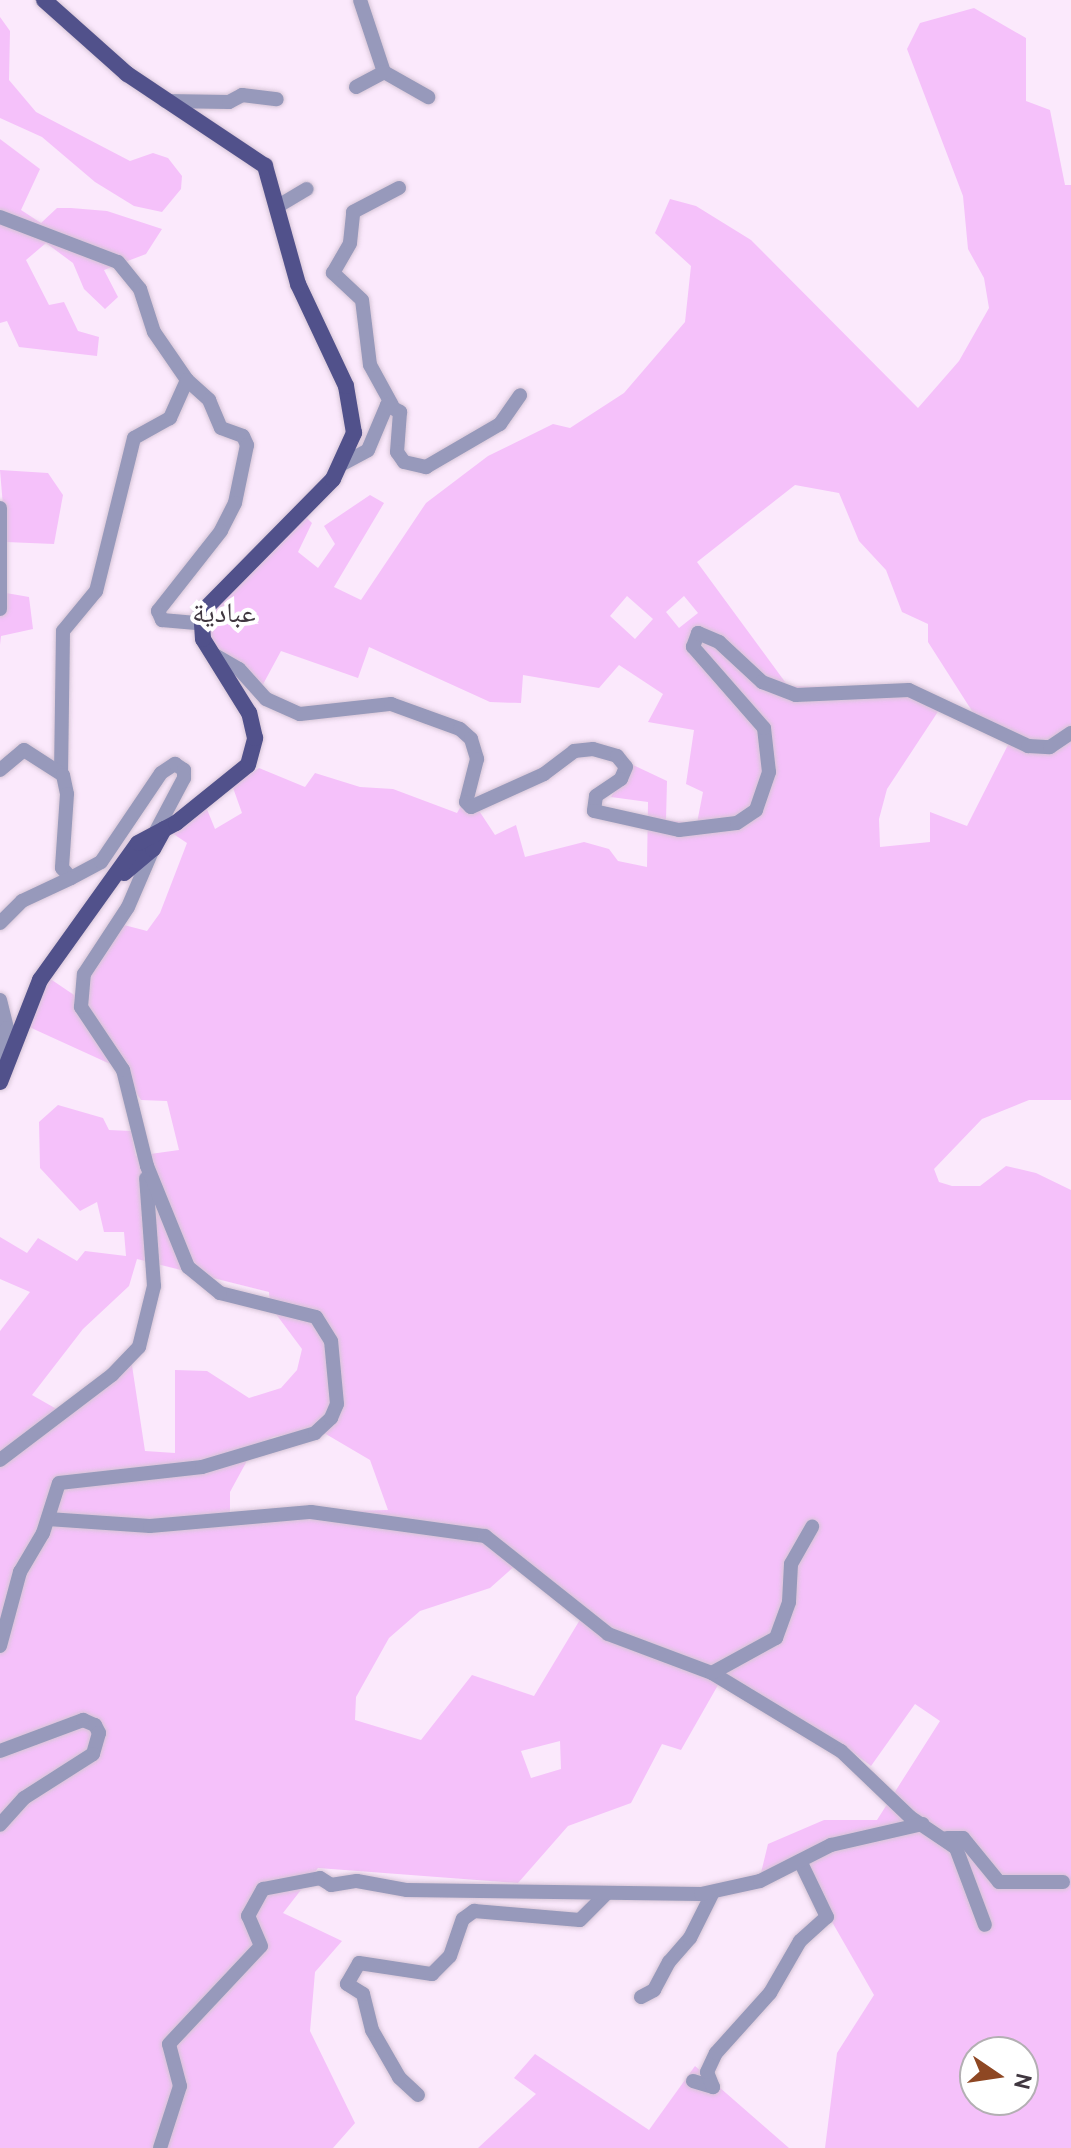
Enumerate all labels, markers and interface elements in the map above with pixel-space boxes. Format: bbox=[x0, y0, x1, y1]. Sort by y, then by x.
district label: عبادية bbox=[192, 598, 256, 632]
north arrow bbox=[959, 2036, 1039, 2116]
text: N bbox=[1006, 2070, 1036, 2092]

